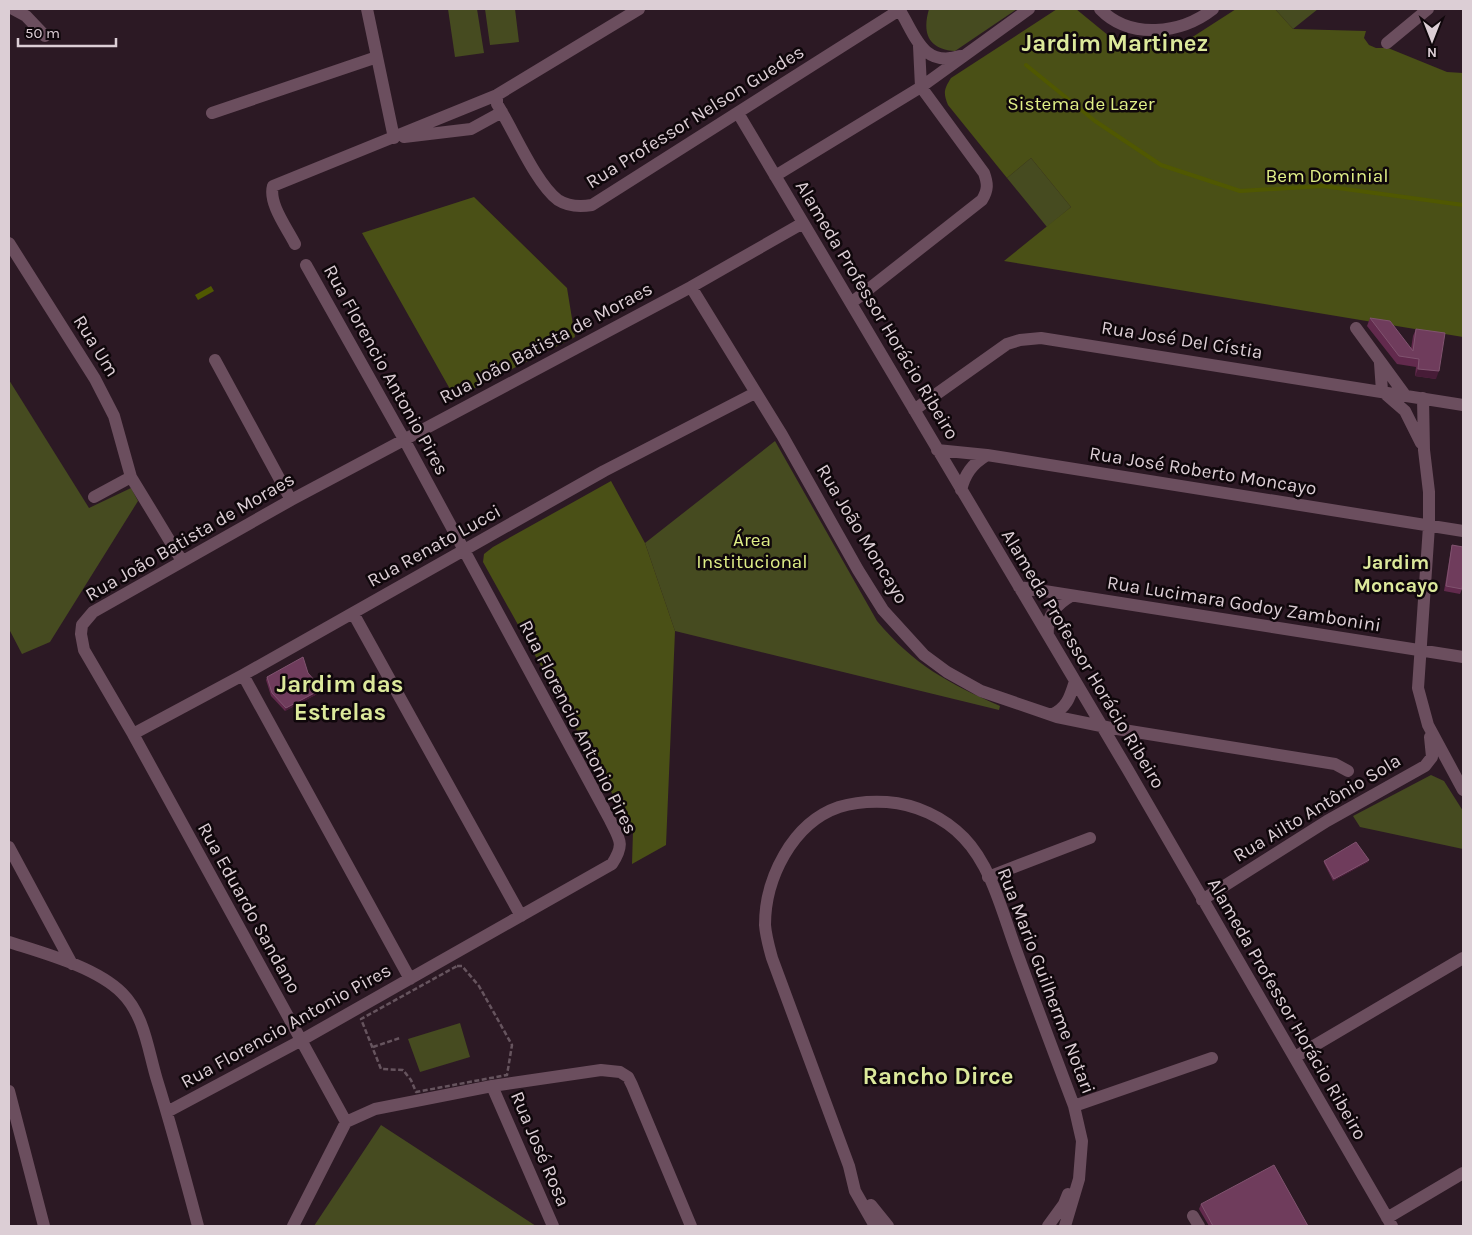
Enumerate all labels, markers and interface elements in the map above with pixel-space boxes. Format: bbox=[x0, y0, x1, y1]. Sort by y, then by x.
scale bar bbox=[18, 15, 115, 47]
north arrow bbox=[1407, 15, 1457, 65]
text: 50 m bbox=[25, 24, 60, 42]
district label: Jardim Martinez bbox=[1022, 29, 1208, 57]
street label: Rua Professor Nelson Guedes bbox=[582, 41, 808, 193]
text: N bbox=[1427, 44, 1437, 61]
park label: Sistema de Lazer bbox=[1007, 93, 1155, 115]
park label: Bem Dominial bbox=[1265, 165, 1389, 187]
street label: Alameda Professor Horácio Ribeiro bbox=[791, 177, 963, 443]
street label: Rua Florencio Antonio Pires bbox=[319, 261, 453, 479]
street label: Rua João Batista de Moraes bbox=[436, 277, 656, 409]
street label: Rua Um bbox=[69, 311, 123, 381]
street label: Rua José Del Cístia bbox=[1100, 316, 1264, 364]
street label: Rua José Roberto Moncayo bbox=[1088, 442, 1318, 500]
street label: Rua João Moncayo bbox=[812, 460, 912, 608]
street label: Rua João Batista de Moraes bbox=[82, 468, 298, 606]
street label: Rua Renato Lucci bbox=[363, 500, 505, 592]
street label: Alameda Professor Horácio Ribeiro bbox=[997, 526, 1169, 792]
park label: Área Institucional bbox=[696, 528, 808, 573]
district label: Jardim Moncayo bbox=[1354, 551, 1438, 597]
street label: Rua Lucimara Godoy Zambonini bbox=[1105, 571, 1383, 637]
street label: Rua Florencio Antonio Pires bbox=[514, 616, 642, 838]
district label: Jardim das Estrelas bbox=[277, 670, 404, 726]
street label: Rua Ailto Antônio Sola bbox=[1229, 749, 1405, 867]
street label: Rua Eduardo Sandano bbox=[193, 819, 305, 997]
street label: Rua Mario Guilherme Notari bbox=[993, 865, 1099, 1097]
street label: Alameda Professor Horácio Ribeiro bbox=[1203, 874, 1371, 1144]
street label: Rua Florencio Antonio Pires bbox=[177, 959, 395, 1093]
district label: Rancho Dirce bbox=[863, 1062, 1013, 1090]
street label: Rua José Rosa bbox=[506, 1088, 574, 1210]

